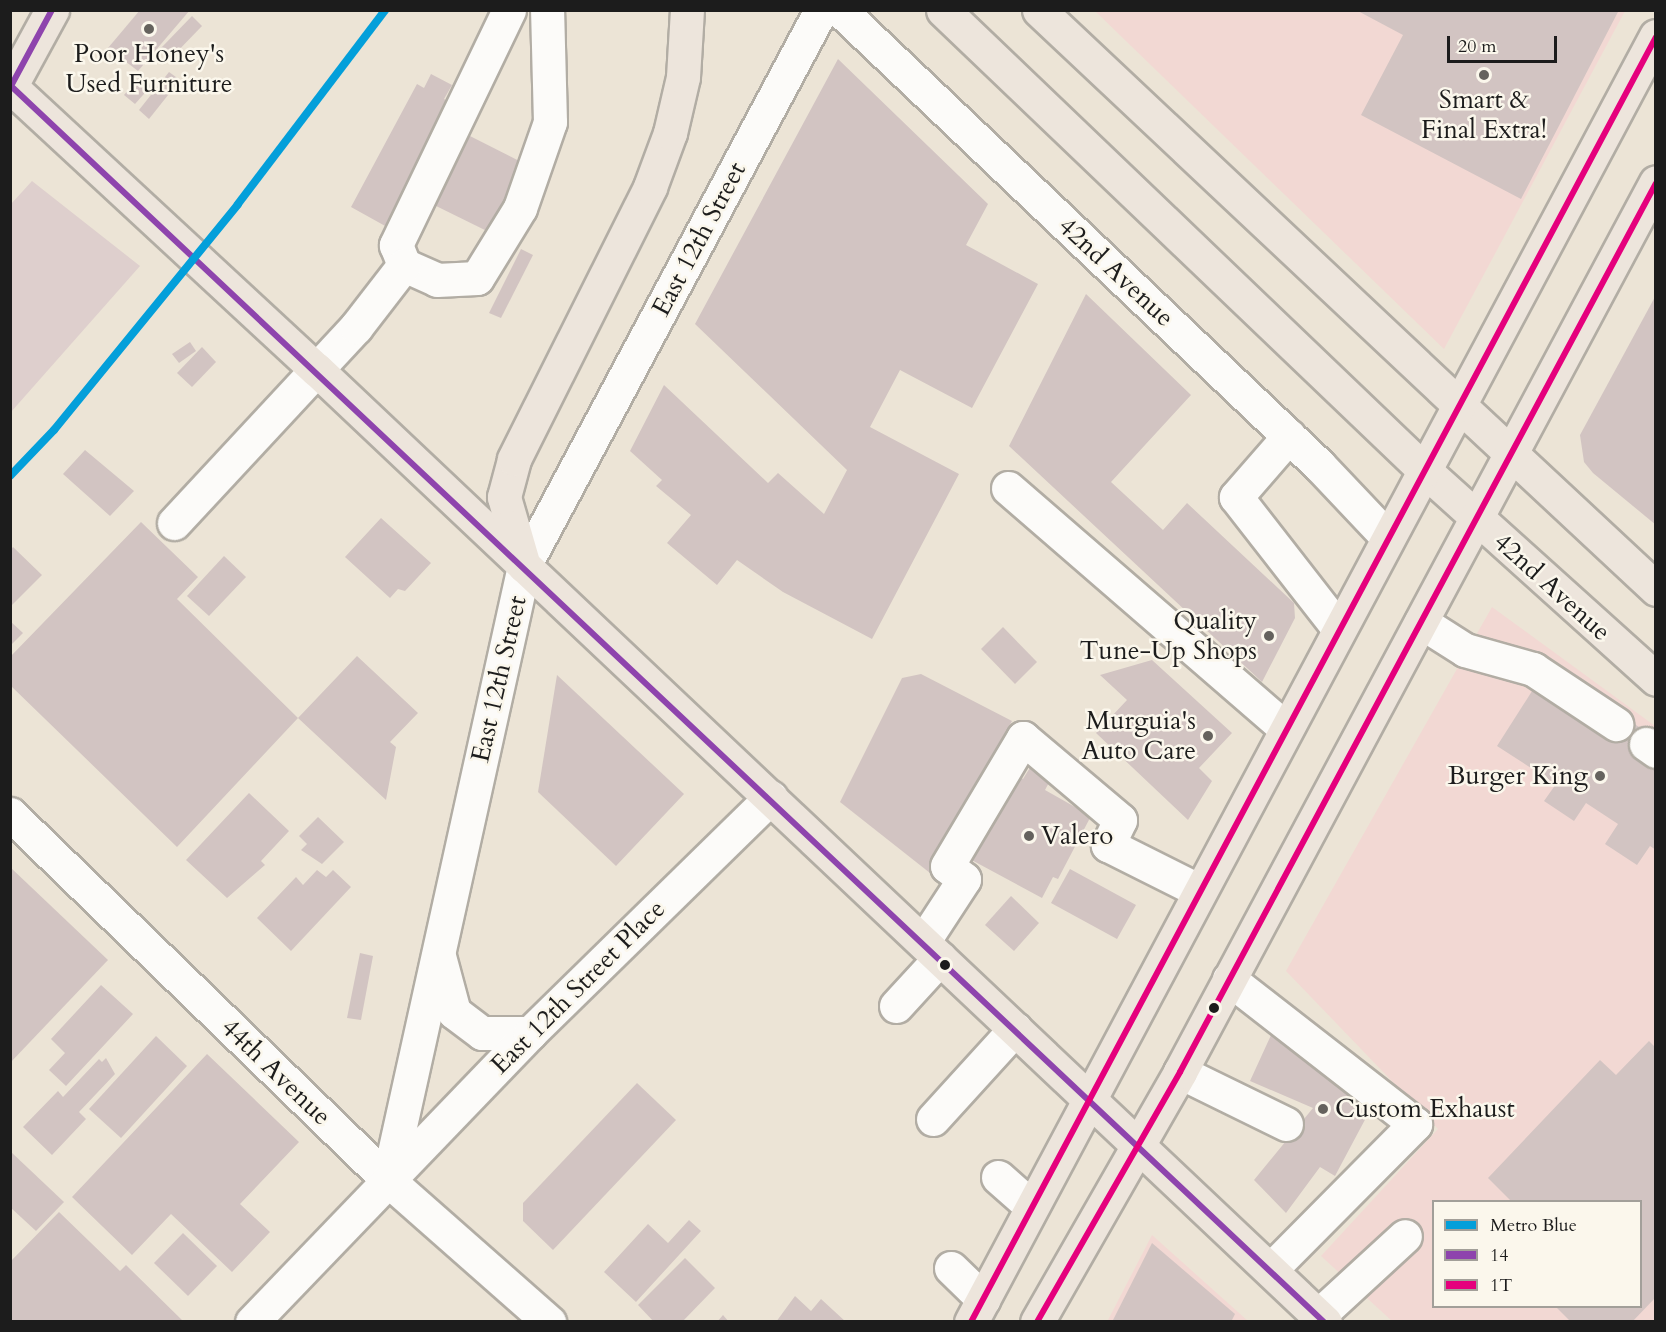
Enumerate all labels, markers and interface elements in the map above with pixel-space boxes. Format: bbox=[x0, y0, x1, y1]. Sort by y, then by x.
marker: Poor Honey's Used Furniture bbox=[142, 22, 156, 36]
scale bar bbox=[1450, 24, 1560, 62]
text: 20 m bbox=[1458, 34, 1497, 59]
place label: Poor Honey's Used Furniture bbox=[66, 38, 232, 100]
marker: Smart & Final Extra! bbox=[1477, 68, 1491, 82]
place label: Smart & Final Extra! bbox=[1421, 84, 1547, 146]
street label: East 12th Street bbox=[645, 157, 753, 321]
street label: 42nd Avenue bbox=[1052, 211, 1180, 333]
street label: 42nd Avenue bbox=[1487, 526, 1617, 648]
street label: East 12th Street bbox=[465, 593, 533, 765]
place label: Quality Tune-Up Shops bbox=[1080, 605, 1257, 666]
marker: Quality Tune-Up Shops bbox=[1262, 629, 1276, 643]
place label: Murguia's Auto Care bbox=[1082, 705, 1196, 766]
marker: Murguia's Auto Care bbox=[1201, 729, 1215, 743]
place label: Burger King bbox=[1448, 760, 1588, 792]
marker: Burger King bbox=[1593, 769, 1607, 783]
place label: Valero bbox=[1041, 820, 1113, 852]
marker: Valero bbox=[1022, 829, 1036, 843]
street label: East 12th Street Place bbox=[484, 893, 672, 1081]
unlabelled marker bbox=[939, 959, 951, 971]
unlabelled marker bbox=[1208, 1002, 1220, 1014]
street label: 44th Avenue bbox=[215, 1012, 337, 1132]
place label: Custom Exhaust bbox=[1335, 1093, 1515, 1125]
marker: Custom Exhaust bbox=[1316, 1102, 1330, 1116]
legend bbox=[1432, 1200, 1642, 1308]
text: Metro Blue bbox=[1490, 1213, 1577, 1238]
text: 14 bbox=[1490, 1243, 1508, 1268]
text: 1T bbox=[1490, 1273, 1512, 1298]

